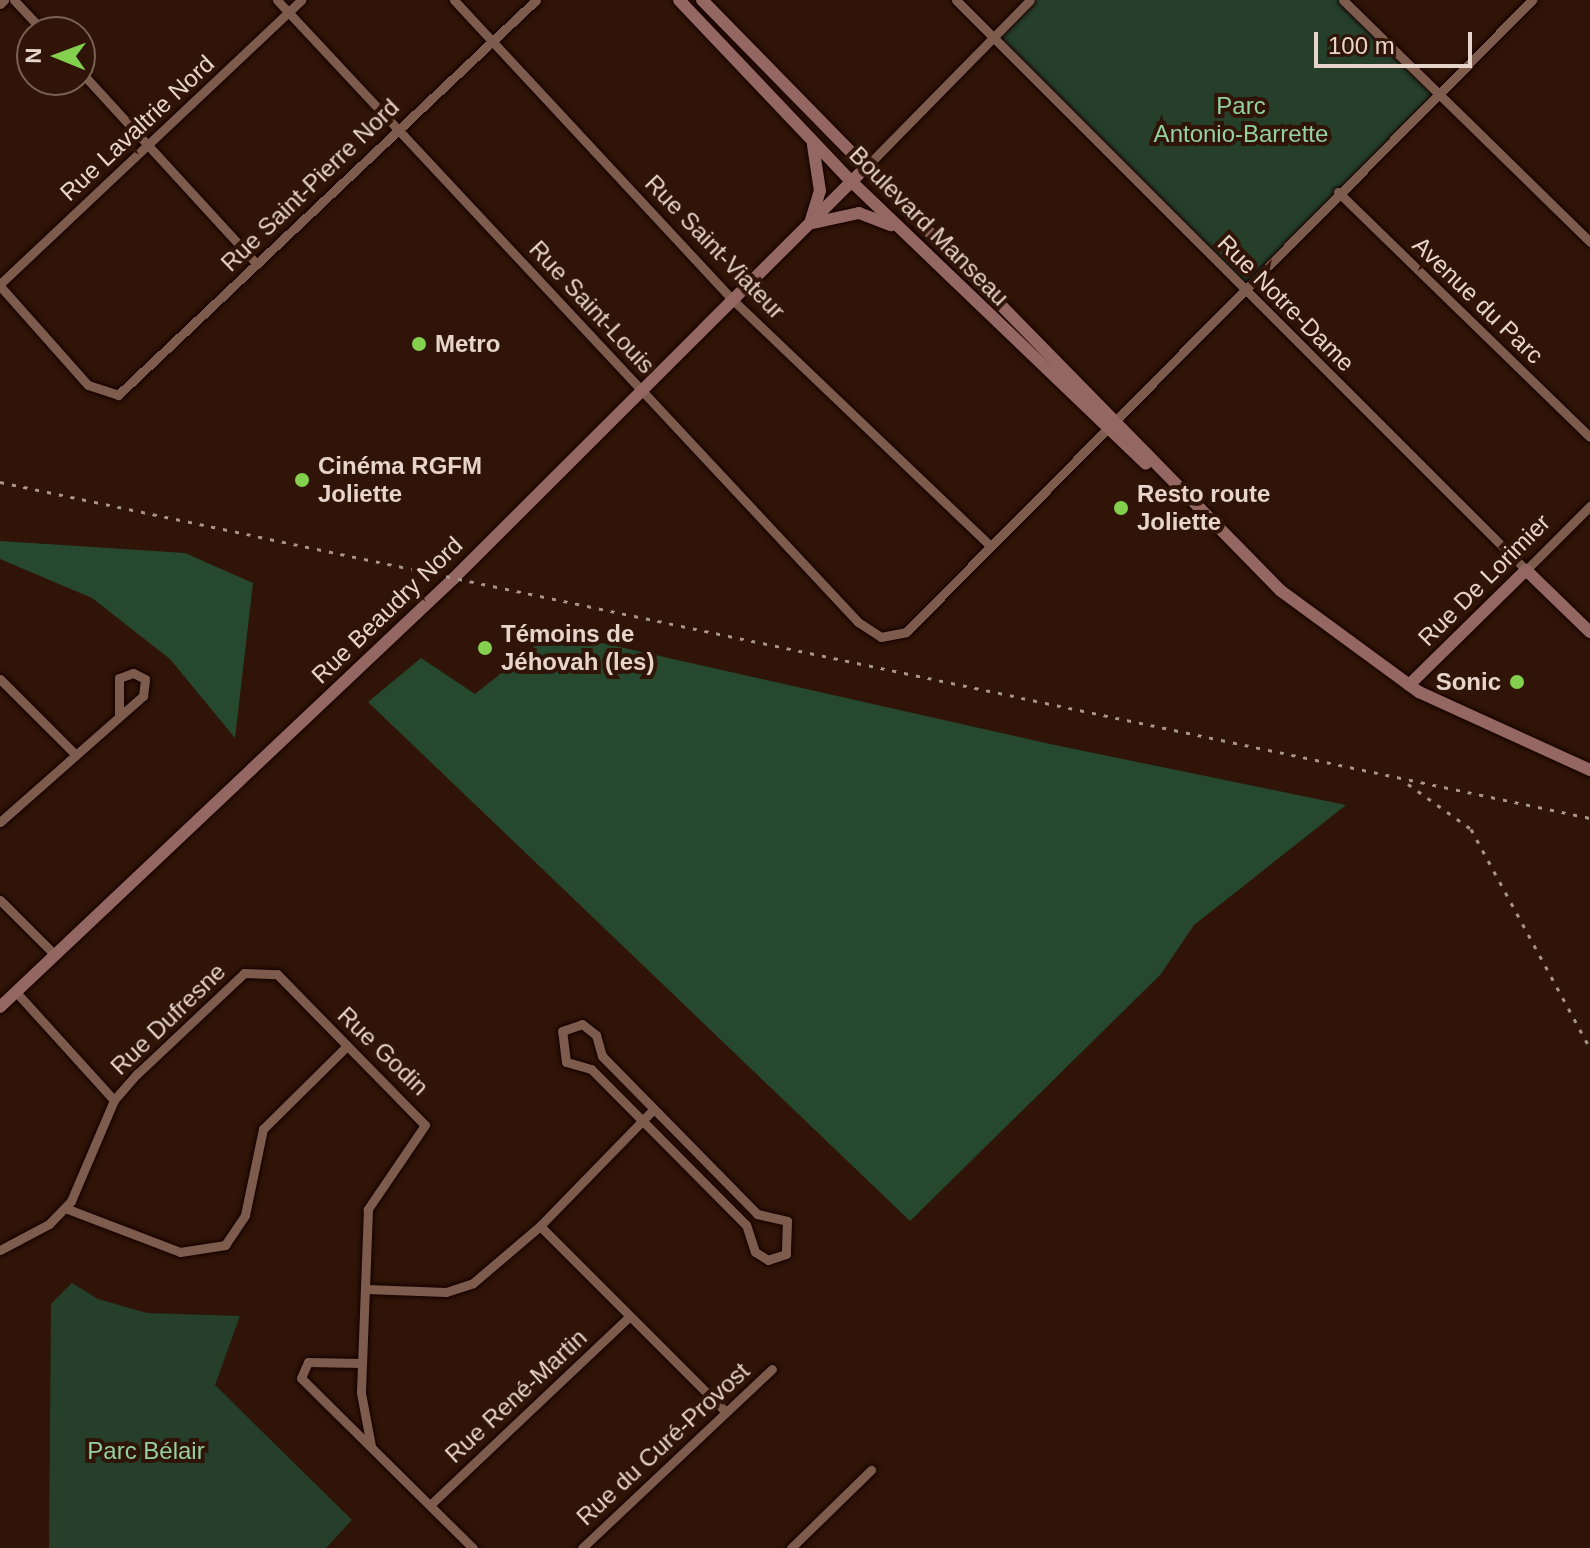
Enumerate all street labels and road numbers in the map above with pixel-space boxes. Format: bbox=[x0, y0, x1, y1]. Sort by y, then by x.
street label: Rue Lavaltrie Nord bbox=[54, 49, 220, 207]
street label: Rue Saint-Pierre Nord bbox=[215, 93, 405, 277]
street label: Boulevard Manseau bbox=[843, 140, 1015, 312]
street label: Rue Saint-Viateur bbox=[639, 169, 791, 325]
street label: Rue Notre-Dame bbox=[1212, 229, 1360, 377]
street label: Avenue du Parc bbox=[1407, 230, 1549, 370]
street label: Rue Saint-Louis bbox=[523, 235, 661, 379]
street label: Rue De Lorimier bbox=[1412, 508, 1556, 652]
street label: Rue Beaudry Nord bbox=[306, 531, 468, 689]
street label: Rue Dufresne bbox=[105, 957, 231, 1081]
street label: Rue Godin bbox=[332, 1001, 434, 1101]
street label: Rue René-Martin bbox=[439, 1323, 593, 1469]
street label: Rue du Curé-Provost bbox=[571, 1357, 755, 1531]

